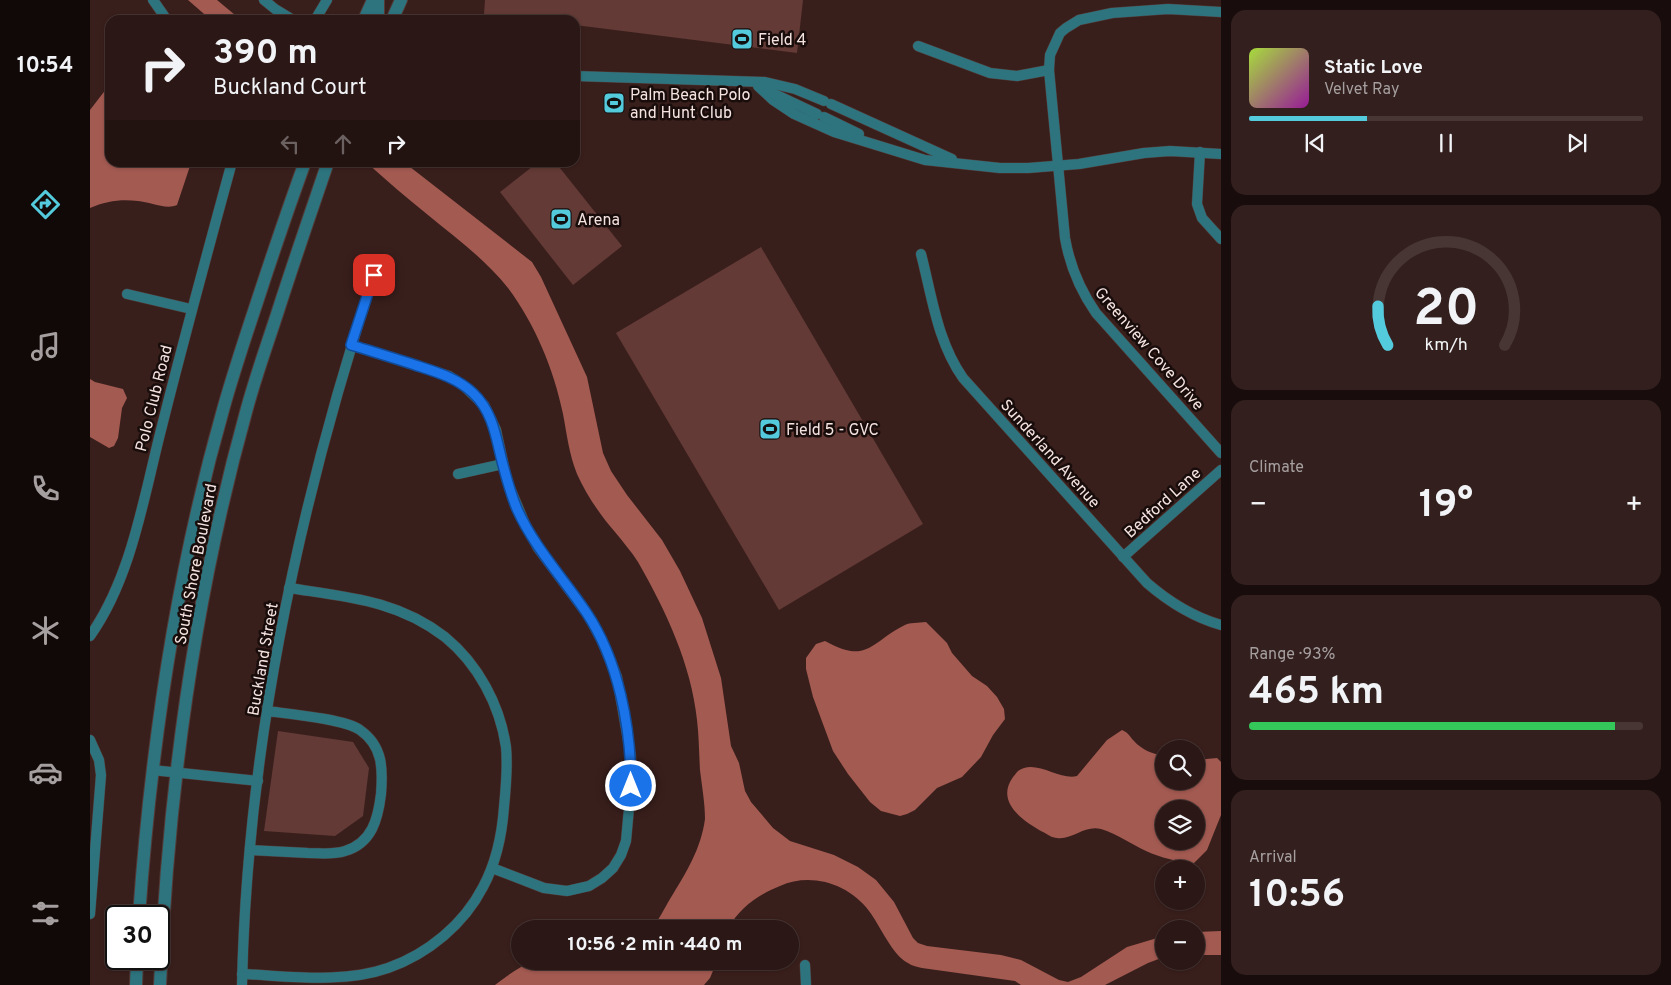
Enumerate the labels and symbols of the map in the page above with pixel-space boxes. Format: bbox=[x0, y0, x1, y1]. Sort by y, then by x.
sports icon: Field 4 bbox=[730, 27, 754, 51]
place label: Field 4 bbox=[758, 31, 807, 51]
place label: Palm Beach Polo and Hunt Club bbox=[630, 86, 751, 124]
sports icon: Palm Beach Polo and Hunt Club bbox=[602, 91, 626, 115]
sports icon: Arena bbox=[549, 207, 573, 231]
place label: Arena bbox=[577, 211, 620, 231]
pin bbox=[353, 254, 395, 296]
street label: Greenview Cove Drive bbox=[1089, 283, 1208, 415]
street label: Polo Club Road bbox=[132, 343, 178, 454]
street label: Sunderland Avenue bbox=[995, 396, 1104, 513]
sports icon: Field 5 - GVC bbox=[758, 417, 782, 441]
place label: Field 5 - GVC bbox=[786, 421, 879, 441]
street label: Bedford Lane bbox=[1121, 464, 1206, 543]
street label: South Shore Boulevard bbox=[172, 482, 222, 647]
street label: Buckland Street bbox=[244, 601, 284, 718]
position arrow bbox=[604, 759, 656, 811]
speed limit sign: 30 bbox=[105, 905, 170, 970]

